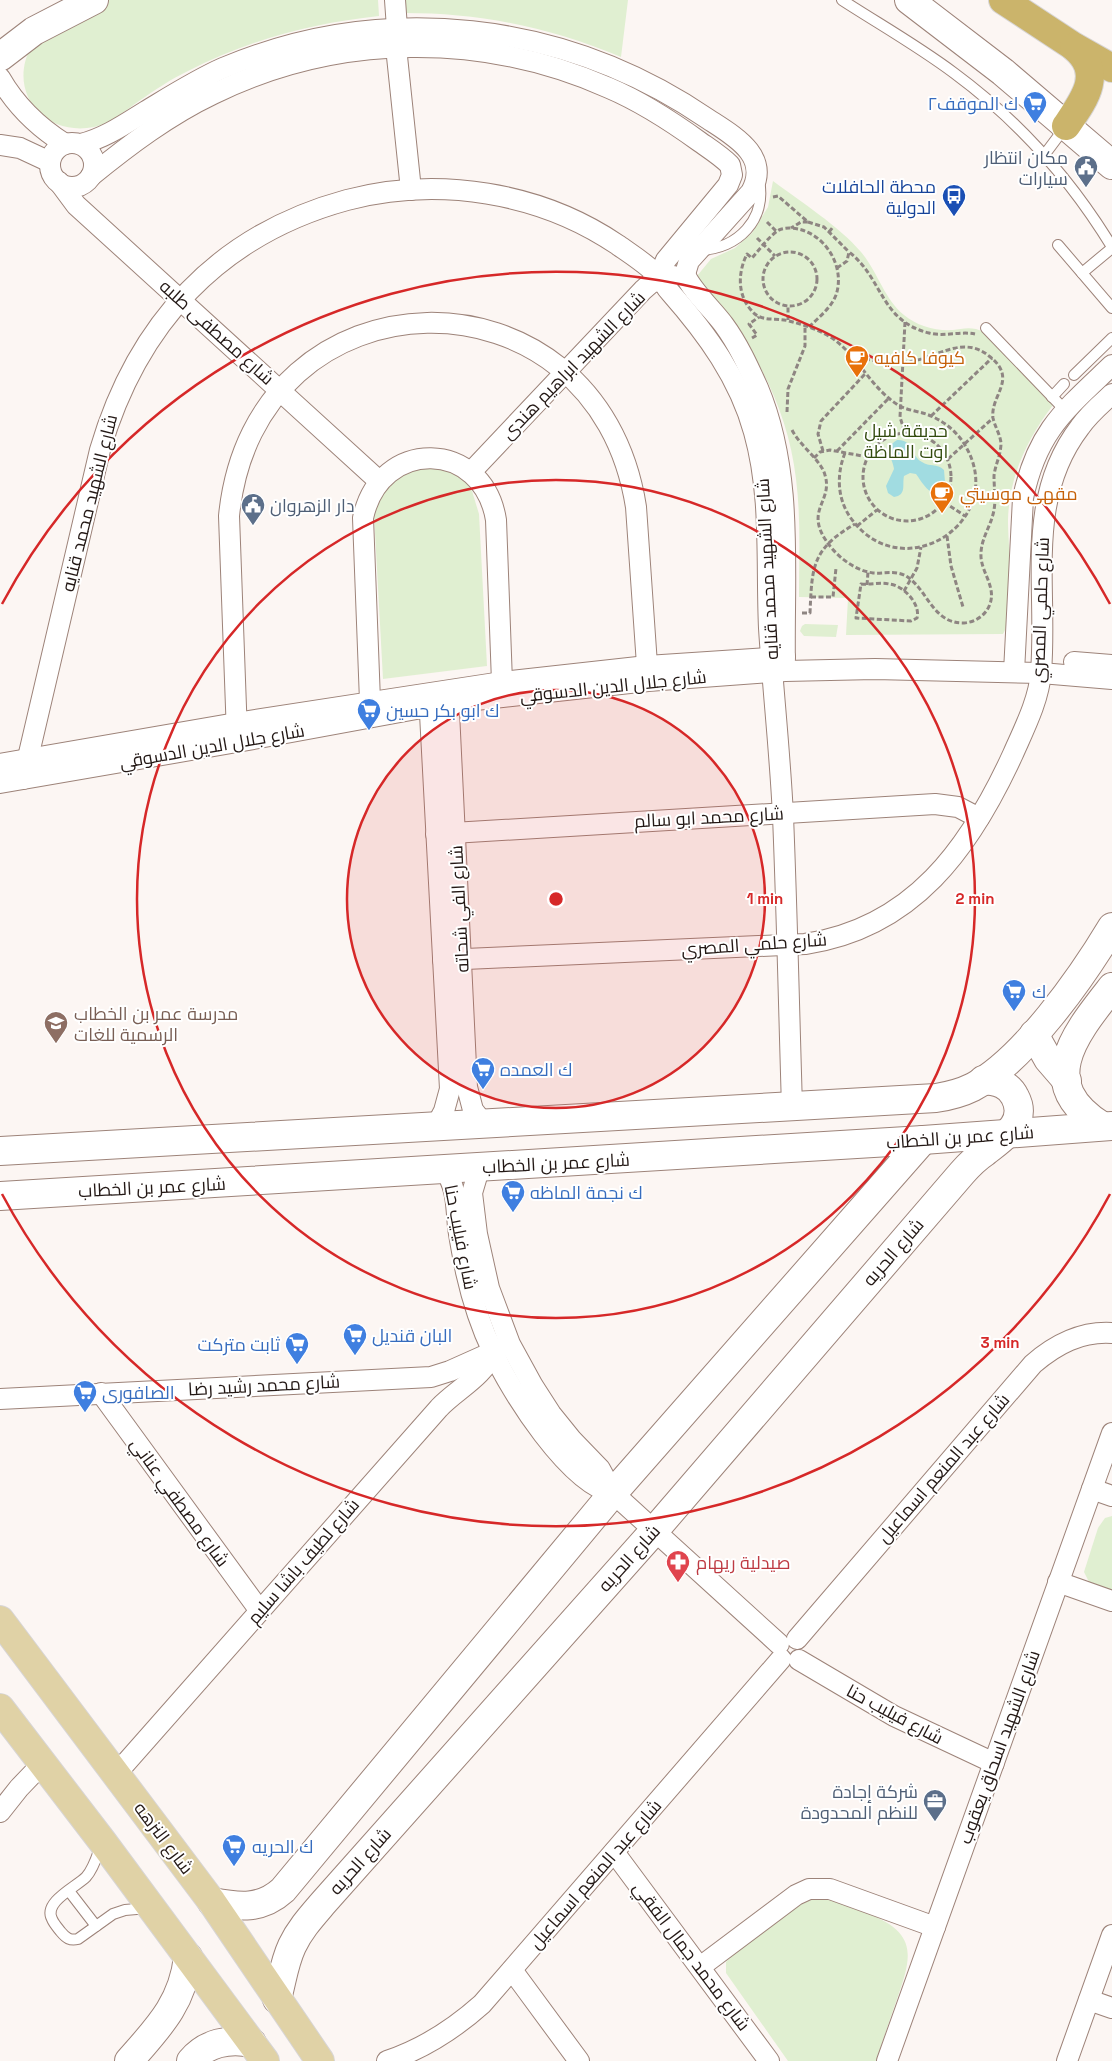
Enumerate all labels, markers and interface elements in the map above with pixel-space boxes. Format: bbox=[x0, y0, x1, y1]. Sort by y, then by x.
supermarket icon: ك الموقف٢ bbox=[1022, 90, 1048, 124]
place label: ك الموقف٢ bbox=[928, 92, 1018, 115]
place label: مكان انتظار سيارات bbox=[983, 146, 1068, 190]
public building icon: مكان انتظار سيارات bbox=[1073, 154, 1099, 188]
place label: محطة الحافلات الدولية bbox=[822, 175, 936, 219]
bus stop icon: محطة الحافلات الدولية bbox=[941, 183, 967, 217]
street label: شارع مصطفى طلبه bbox=[154, 274, 279, 390]
street label: شارع الشهيد ابراهيم هندى bbox=[496, 286, 651, 445]
cafe icon: كيوفا كافيه bbox=[844, 344, 870, 378]
place label: كيوفا كافيه bbox=[874, 346, 965, 369]
street label: شارع الشهيد محمد قنايه bbox=[56, 412, 123, 594]
park label: حديقة شيل اوت الماظة bbox=[864, 419, 948, 463]
street label: شارع الشهيد محمد قنايه bbox=[751, 478, 784, 660]
cafe icon: مقهى موسيتي bbox=[929, 480, 955, 514]
place label: مقهى موسيتي bbox=[960, 482, 1078, 508]
public building icon: دار الزهروان bbox=[240, 492, 266, 526]
place label: دار الزهروان bbox=[270, 494, 354, 517]
street label: شارع حلمي المصري bbox=[1026, 537, 1057, 683]
street label: شارع جلال الدين الدسوقي bbox=[519, 665, 708, 710]
supermarket icon: ك ابو بكر حسين bbox=[356, 697, 382, 731]
place label: ك ابو بكر حسين bbox=[386, 699, 499, 722]
street label: شارع جلال الدين الدسوقي bbox=[118, 718, 307, 777]
street label: شارع محمد ابو سالم bbox=[634, 802, 785, 833]
street label: شارع الفي شحاته bbox=[444, 845, 477, 973]
text: 1 min bbox=[747, 889, 783, 908]
text: 2 min bbox=[956, 889, 994, 908]
centre of rings bbox=[547, 890, 565, 908]
street label: شارع حلمي المصري bbox=[680, 927, 828, 964]
supermarket icon: ك bbox=[1001, 978, 1027, 1012]
place label: ك bbox=[1032, 980, 1046, 1003]
place label: مدرسة عمر بن الخطاب الرسمية للغات bbox=[74, 1002, 238, 1046]
school or university icon: مدرسة عمر بن الخطاب الرسمية للغات bbox=[43, 1010, 69, 1044]
supermarket icon: ك العمده bbox=[470, 1056, 496, 1090]
place label: ك العمده bbox=[500, 1058, 572, 1081]
street label: شارع عمر بن الخطاب bbox=[885, 1120, 1035, 1155]
street label: شارع عمر بن الخطاب bbox=[481, 1148, 631, 1179]
street label: شارع عمر بن الخطاب bbox=[77, 1172, 227, 1203]
supermarket icon: ك نجمة الماظه bbox=[500, 1179, 526, 1213]
place label: ك نجمة الماظه bbox=[530, 1181, 643, 1204]
street label: شارع فيليب حنا bbox=[439, 1183, 482, 1292]
street label: شارع الحريه bbox=[857, 1213, 929, 1291]
supermarket icon: البان قنديل bbox=[342, 1322, 368, 1356]
place label: البان قنديل bbox=[372, 1324, 452, 1347]
supermarket icon: ثابت متركت bbox=[284, 1331, 310, 1365]
place label: ثابت متركت bbox=[198, 1333, 280, 1356]
text: 3 min bbox=[981, 1333, 1019, 1352]
street label: شارع محمد رشيد رضا bbox=[187, 1370, 341, 1401]
supermarket icon: الصافورى bbox=[72, 1379, 98, 1413]
place label: الصافورى bbox=[102, 1381, 175, 1404]
street label: شارع عبد المنعم اسماعيل bbox=[872, 1389, 1015, 1548]
street label: شارع مصطفي عناني bbox=[123, 1433, 235, 1573]
street label: شارع لطيف باشا سليم bbox=[242, 1493, 365, 1629]
street label: شارع الحريه bbox=[593, 1520, 666, 1597]
pharmacy icon: صيدلية ريهام bbox=[665, 1549, 691, 1583]
place label: صيدلية ريهام bbox=[696, 1551, 790, 1575]
street label: شارع الشهيد اسحاق يعقوب bbox=[953, 1647, 1046, 1847]
street label: شارع فيليب حنا bbox=[842, 1679, 947, 1750]
place label: شركة إجادة للنظم المحدودة bbox=[801, 1780, 918, 1825]
office icon: شركة إجادة للنظم المحدودة bbox=[922, 1788, 948, 1822]
street label: شارع عبد المنعم اسماعيل bbox=[524, 1795, 667, 1954]
street label: شارع النزهه bbox=[129, 1797, 199, 1879]
street label: شارع الحريه bbox=[324, 1823, 397, 1900]
supermarket icon: ك الحريه bbox=[221, 1833, 247, 1867]
place label: ك الحريه bbox=[252, 1835, 313, 1858]
street label: شارع محمد جمال الفقي bbox=[626, 1877, 756, 2037]

